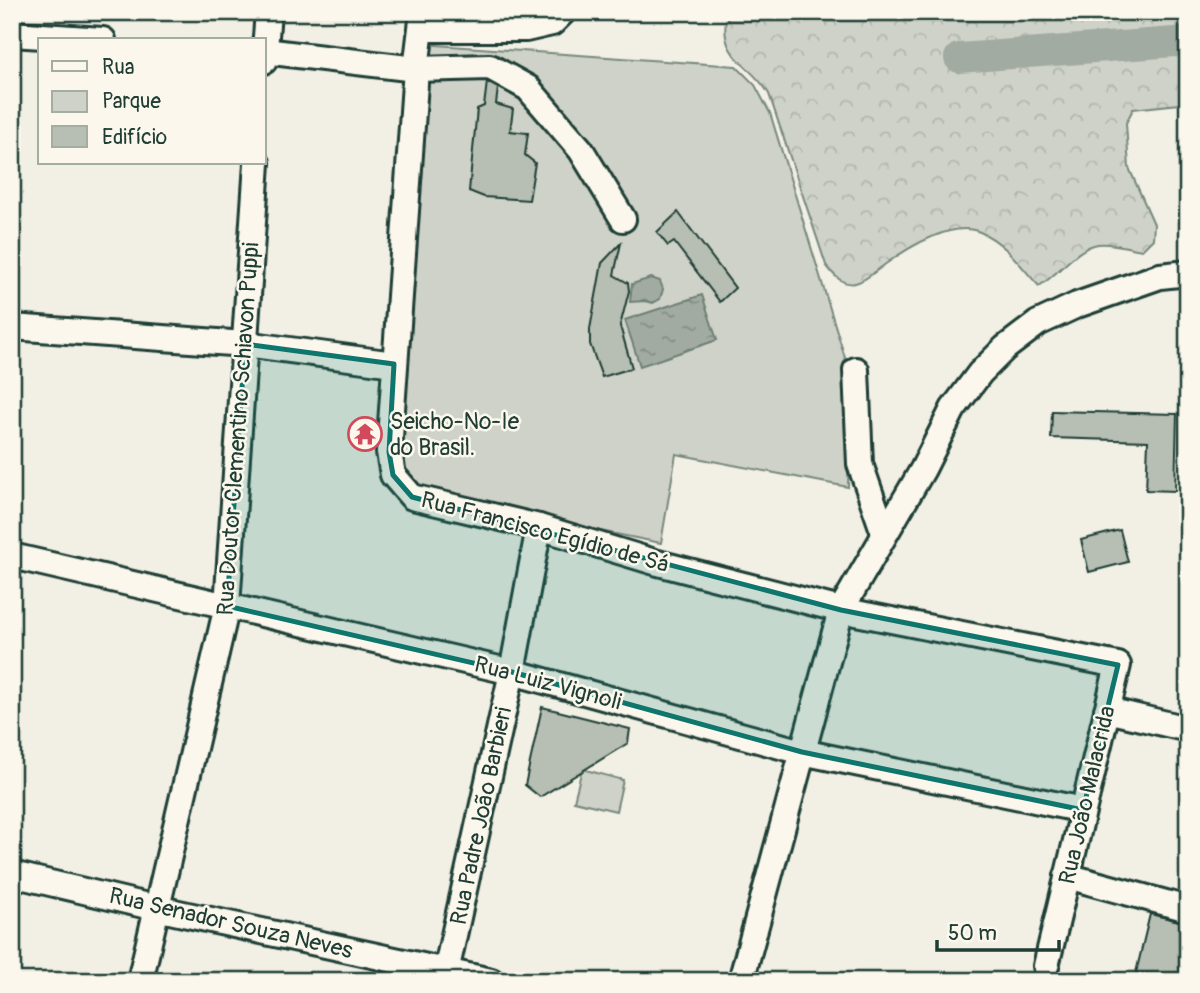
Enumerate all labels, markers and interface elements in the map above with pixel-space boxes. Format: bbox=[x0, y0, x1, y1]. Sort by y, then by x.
legend bbox=[38, 38, 266, 164]
text: Rua bbox=[102, 54, 135, 81]
text: Parque bbox=[102, 88, 161, 115]
text: Edifício bbox=[102, 124, 167, 151]
street label: Rua Doutor Clementino Schiavon Puppi bbox=[210, 241, 266, 617]
place label: Seicho-No-Ie do Brasil. bbox=[390, 407, 520, 462]
temple icon: Seicho-No-Ie do Brasil. bbox=[346, 415, 384, 453]
street label: Rua Francisco Egídio de Sá bbox=[418, 485, 672, 579]
street label: Rua Luiz Vignoli bbox=[471, 649, 625, 717]
street label: Rua João Malacrida bbox=[1052, 703, 1122, 887]
street label: Rua Padre João Barbieri bbox=[444, 704, 518, 928]
street label: Rua Senador Souza Neves bbox=[107, 881, 355, 965]
scale bar bbox=[937, 909, 1060, 953]
text: 50 m bbox=[948, 920, 997, 947]

